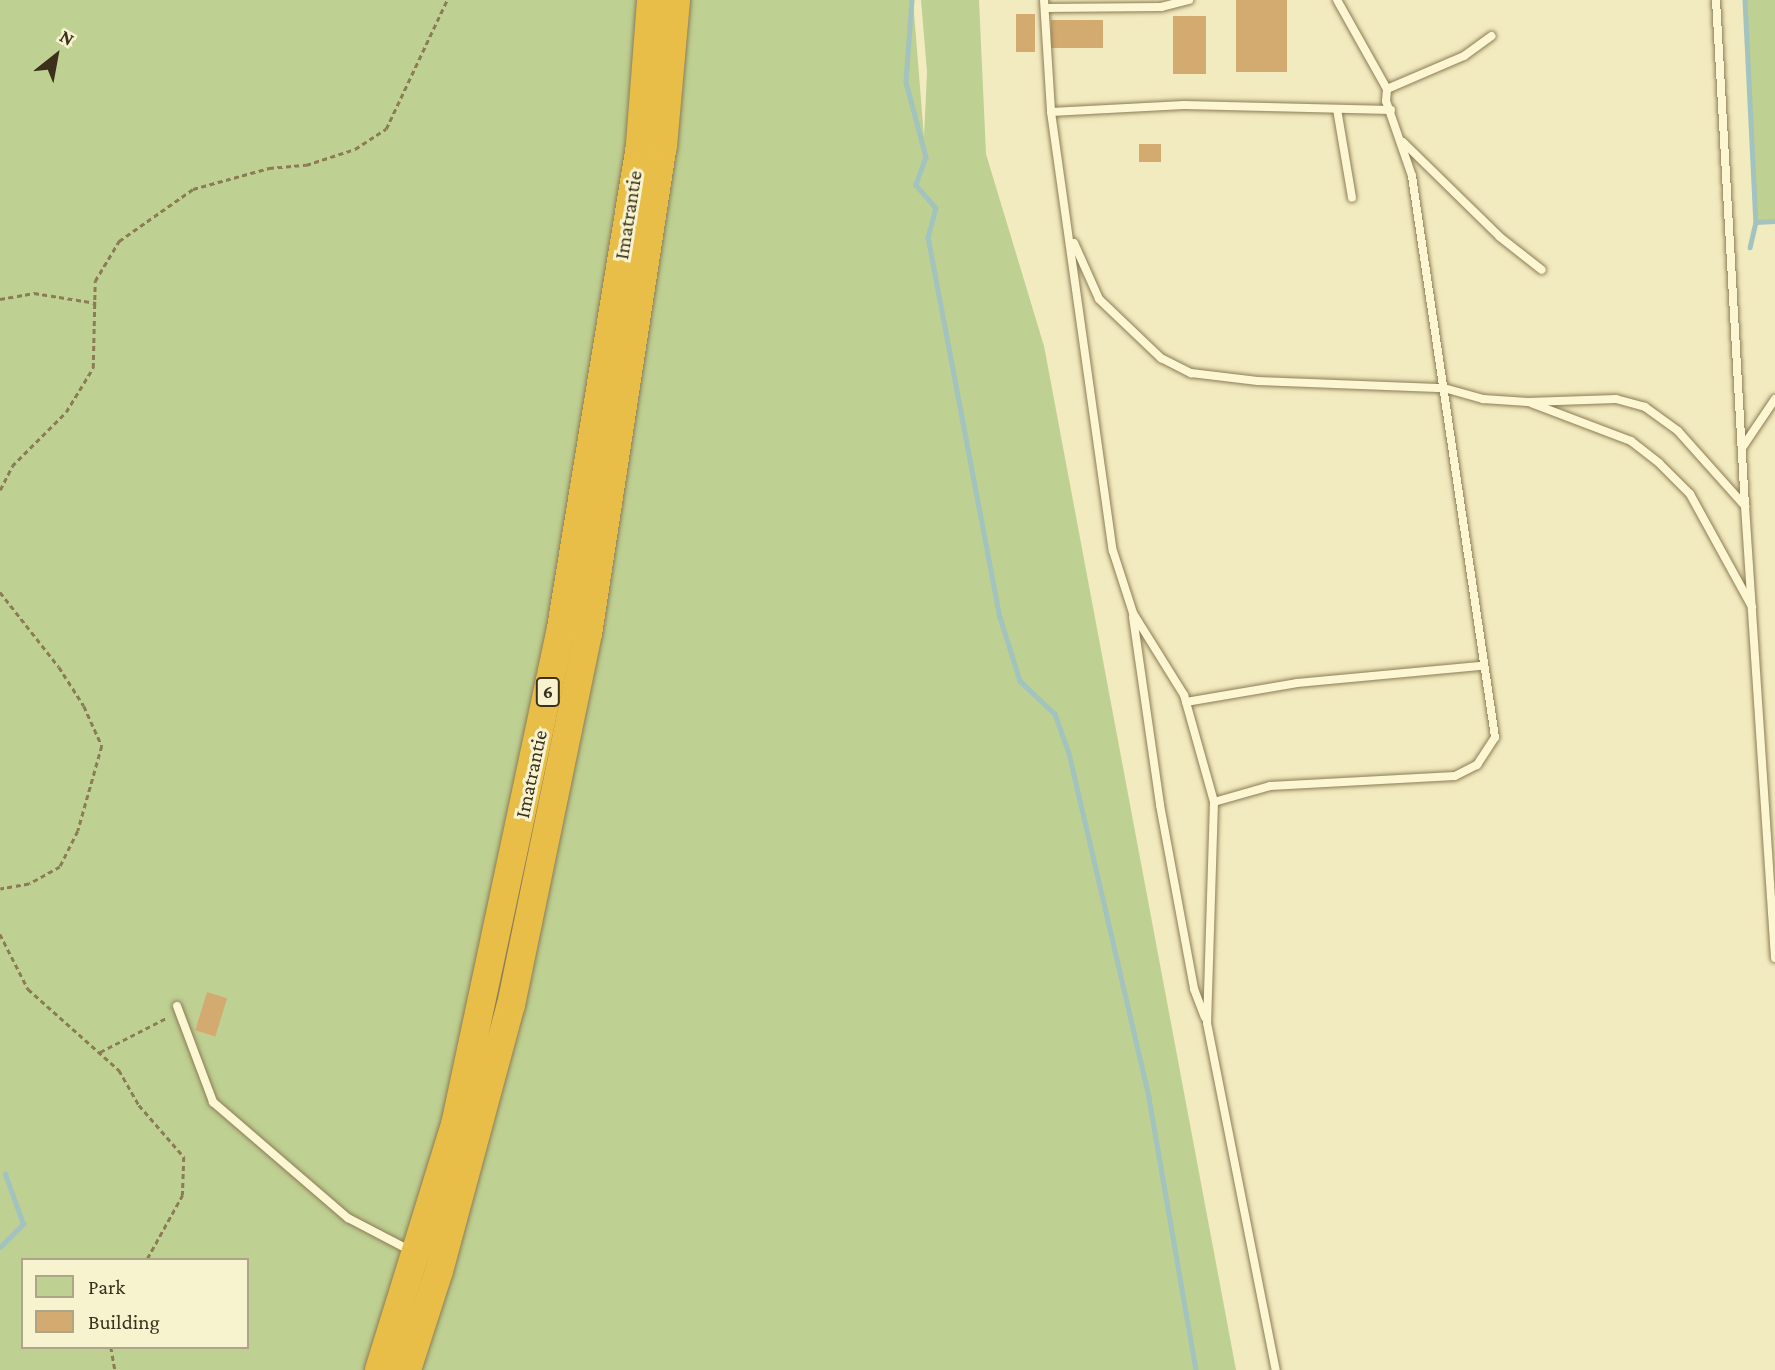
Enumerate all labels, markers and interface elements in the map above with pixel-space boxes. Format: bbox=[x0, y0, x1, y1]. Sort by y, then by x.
north arrow bbox=[21, 21, 91, 91]
text: N bbox=[56, 25, 78, 50]
street label: Imatrantie bbox=[609, 169, 647, 261]
road number: 6 bbox=[536, 677, 560, 708]
street label: Imatrantie bbox=[509, 728, 553, 820]
legend bbox=[21, 1258, 248, 1349]
text: Park bbox=[88, 1275, 125, 1299]
text: Building bbox=[88, 1310, 160, 1334]

